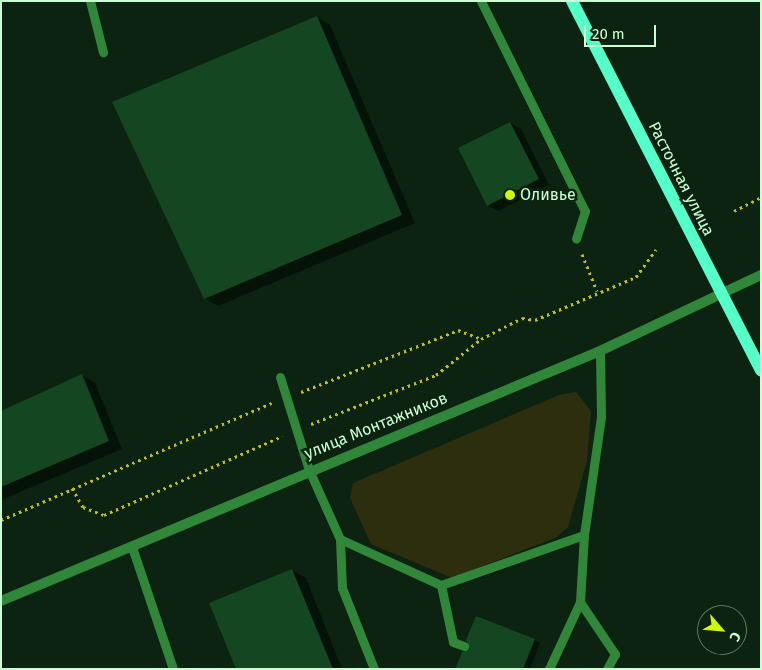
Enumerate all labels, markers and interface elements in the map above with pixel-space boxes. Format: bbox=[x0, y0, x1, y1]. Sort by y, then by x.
scale bar bbox=[587, 15, 660, 47]
text: 20 m bbox=[592, 25, 625, 43]
street label: Расточная улица bbox=[644, 119, 718, 239]
place label: Оливье bbox=[520, 185, 576, 205]
marker: Оливье bbox=[504, 189, 516, 201]
street label: улица Монтажников bbox=[302, 389, 450, 463]
north arrow bbox=[697, 605, 747, 655]
text: С bbox=[726, 629, 744, 644]

